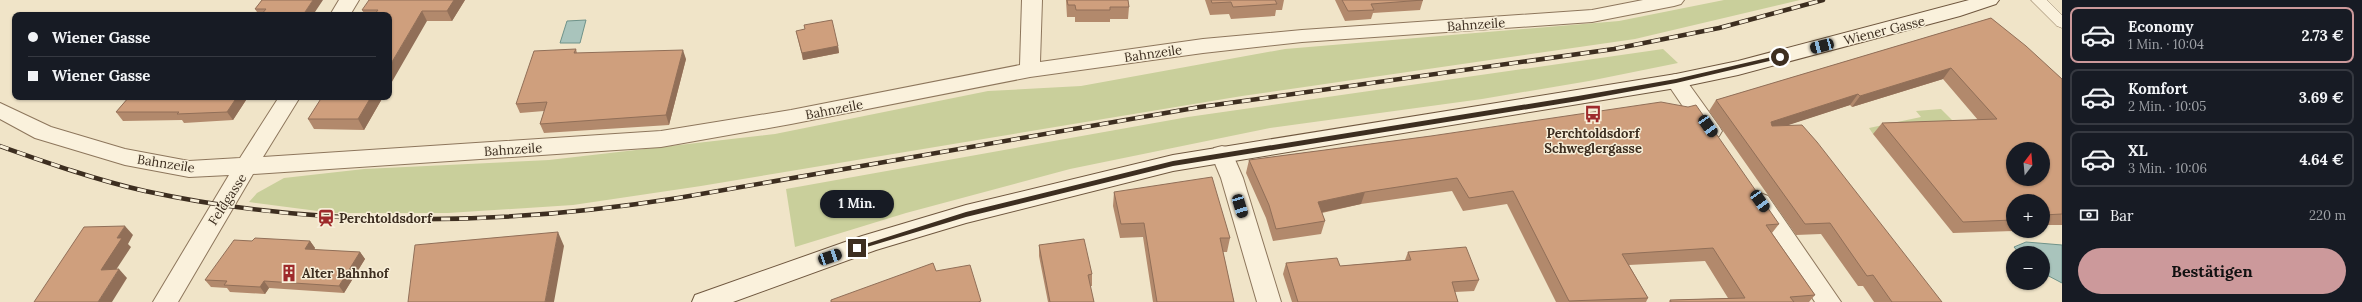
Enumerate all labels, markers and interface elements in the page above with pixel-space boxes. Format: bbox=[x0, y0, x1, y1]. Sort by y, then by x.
street label: Wiener Gasse bbox=[1842, 12, 1926, 49]
street label: Bahnzeile bbox=[1446, 14, 1506, 35]
icon: car bbox=[2080, 17, 2116, 53]
text: Economy bbox=[2128, 17, 2193, 36]
text: 2.73 € bbox=[2301, 26, 2344, 45]
text: Wiener Gasse bbox=[52, 28, 150, 47]
text: 1 Min. · 10:04 bbox=[2128, 36, 2204, 53]
car bbox=[1809, 37, 1835, 55]
street label: Bahnzeile bbox=[1123, 41, 1183, 66]
route start bbox=[1771, 48, 1789, 66]
text: Wiener Gasse bbox=[52, 66, 150, 85]
icon: car bbox=[2080, 79, 2116, 115]
text: Komfort bbox=[2128, 79, 2188, 98]
text: 3.69 € bbox=[2299, 88, 2344, 107]
street label: Bahnzeile bbox=[804, 96, 864, 123]
text: 2 Min. · 10:05 bbox=[2128, 98, 2206, 115]
bus stop icon: Perchtoldsdorf Schweglergasse bbox=[1583, 104, 1603, 124]
car bbox=[1696, 113, 1720, 139]
place label: Perchtoldsdorf Schweglergasse bbox=[1544, 125, 1642, 157]
street label: Bahnzeile bbox=[483, 139, 543, 160]
icon: car bbox=[2080, 141, 2116, 177]
text: XL bbox=[2128, 141, 2148, 160]
north arrow bbox=[2006, 142, 2050, 186]
map controls bbox=[2006, 142, 2050, 290]
text: 4.64 € bbox=[2299, 150, 2344, 169]
street label: Bahnzeile bbox=[136, 151, 196, 176]
text: 3 Min. · 10:06 bbox=[2128, 160, 2207, 177]
street label: Feldgasse bbox=[204, 170, 250, 228]
car bbox=[1748, 188, 1772, 214]
callout: 1 Min. bbox=[820, 190, 894, 218]
car bbox=[1231, 193, 1249, 219]
button: + bbox=[2006, 194, 2050, 238]
text: 1 Min. bbox=[839, 195, 875, 212]
icon: cash bbox=[2078, 204, 2100, 226]
text: Bar bbox=[2110, 206, 2134, 225]
text: 220 m bbox=[2309, 207, 2346, 224]
station icon: Perchtoldsdorf bbox=[316, 208, 336, 228]
place label: Perchtoldsdorf bbox=[339, 210, 433, 227]
route end bbox=[848, 239, 866, 257]
button: − bbox=[2006, 246, 2050, 290]
car bbox=[817, 247, 843, 267]
button: Bestätigen bbox=[2078, 248, 2346, 294]
building icon: Alter Bahnhof bbox=[279, 263, 299, 283]
place label: Alter Bahnhof bbox=[302, 265, 390, 282]

